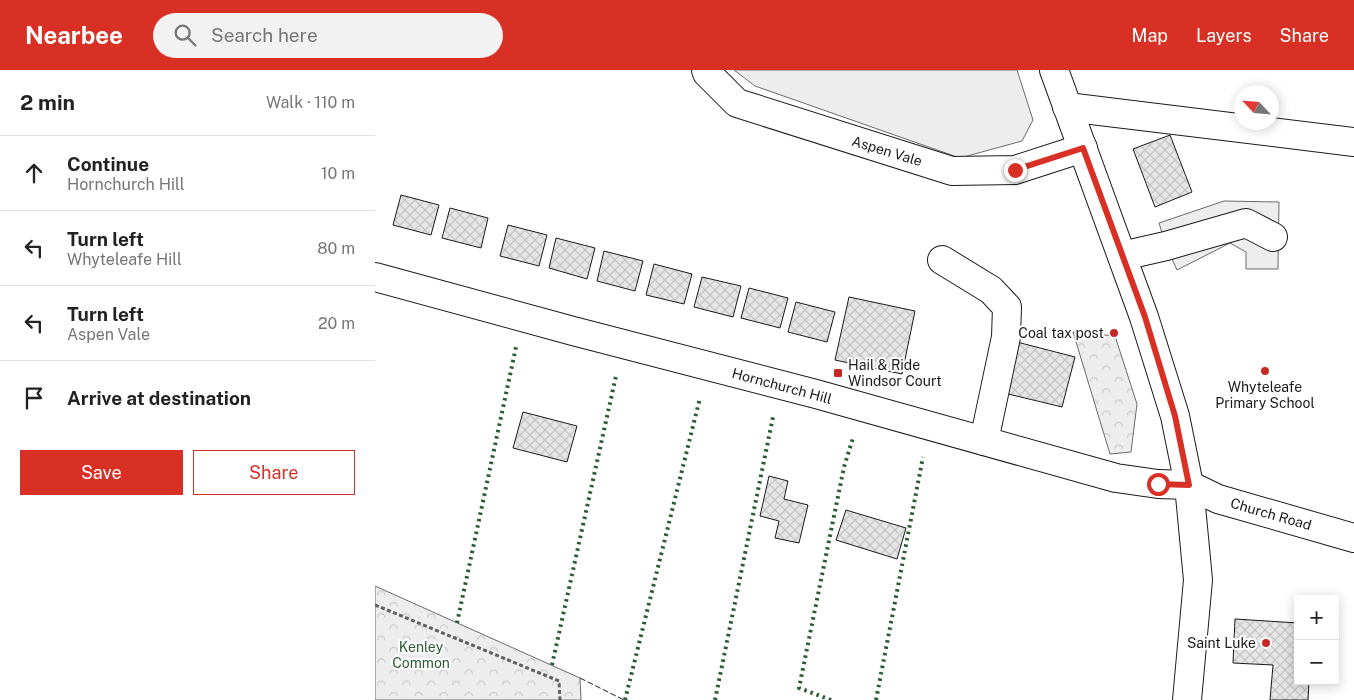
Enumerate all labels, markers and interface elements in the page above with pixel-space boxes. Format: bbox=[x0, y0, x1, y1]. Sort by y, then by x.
search box bbox=[153, 13, 503, 58]
text: Nearbee bbox=[25, 21, 123, 49]
icon: search bbox=[171, 21, 199, 49]
text: Search here bbox=[211, 24, 318, 46]
text: Map bbox=[1132, 25, 1168, 46]
text: Layers bbox=[1196, 25, 1252, 46]
text: Share bbox=[1280, 25, 1329, 46]
north arrow bbox=[1234, 85, 1279, 130]
text: 2 min bbox=[20, 90, 75, 115]
text: Walk · 110 m bbox=[266, 93, 355, 112]
street label: Aspen Vale bbox=[850, 133, 924, 169]
text: Continue bbox=[67, 153, 149, 175]
icon: ahead bbox=[20, 159, 48, 187]
route end bbox=[1004, 159, 1027, 182]
text: 10 m bbox=[321, 164, 355, 183]
text: Hornchurch Hill bbox=[67, 175, 185, 194]
text: Turn left bbox=[67, 228, 144, 250]
icon: left bbox=[20, 234, 48, 262]
text: 80 m bbox=[317, 239, 355, 258]
text: Whyteleafe Hill bbox=[67, 250, 182, 269]
text: Turn left bbox=[67, 303, 144, 325]
icon: left bbox=[20, 309, 48, 337]
text: 20 m bbox=[318, 314, 355, 333]
text: Aspen Vale bbox=[67, 325, 150, 344]
place label: Coal tax post bbox=[1018, 325, 1104, 341]
marker: Coal tax post bbox=[1108, 327, 1120, 339]
place label: Hail & Ride Windsor Court bbox=[848, 357, 942, 389]
street label: Hornchurch Hill bbox=[730, 365, 834, 407]
marker: Whyteleafe Primary School bbox=[1259, 365, 1271, 377]
marker: Hail & Ride Windsor Court bbox=[832, 367, 844, 379]
place label: Whyteleafe Primary School bbox=[1215, 379, 1315, 411]
icon: arrive bbox=[20, 384, 48, 412]
text: Arrive at destination bbox=[67, 387, 251, 409]
button: Save bbox=[20, 450, 183, 495]
button: Share bbox=[193, 450, 355, 495]
route start bbox=[1147, 473, 1170, 496]
street label: Church Road bbox=[1229, 495, 1313, 533]
map controls bbox=[1294, 595, 1339, 685]
button: + bbox=[1294, 595, 1339, 640]
place label: Saint Luke bbox=[1187, 635, 1256, 651]
marker: Saint Luke bbox=[1260, 637, 1272, 649]
park label: Kenley Common bbox=[392, 639, 450, 671]
button: − bbox=[1294, 640, 1339, 685]

